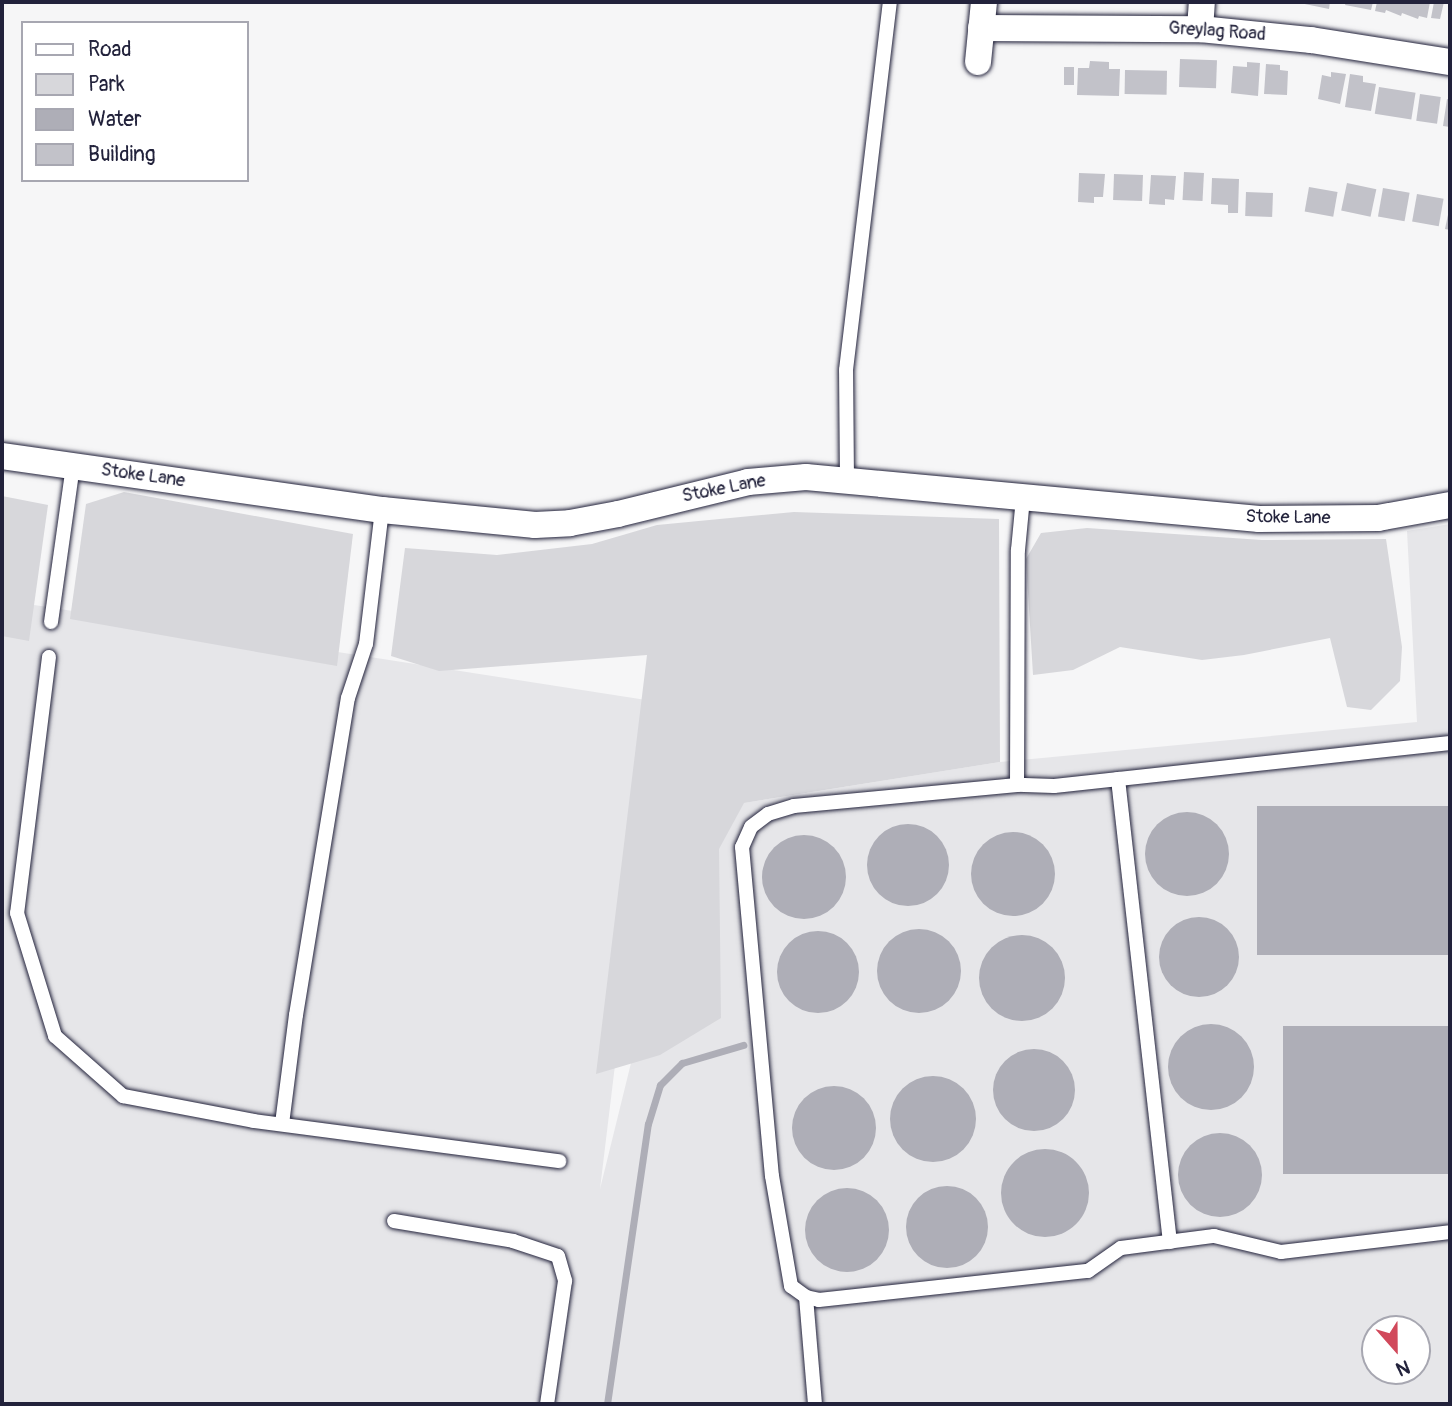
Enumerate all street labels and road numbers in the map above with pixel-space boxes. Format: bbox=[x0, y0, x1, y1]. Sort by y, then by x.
street label: Greylag Road bbox=[1168, 18, 1266, 46]
street label: Stoke Lane bbox=[100, 459, 186, 493]
street label: Stoke Lane bbox=[680, 470, 768, 508]
street label: Stoke Lane bbox=[1245, 506, 1331, 530]

